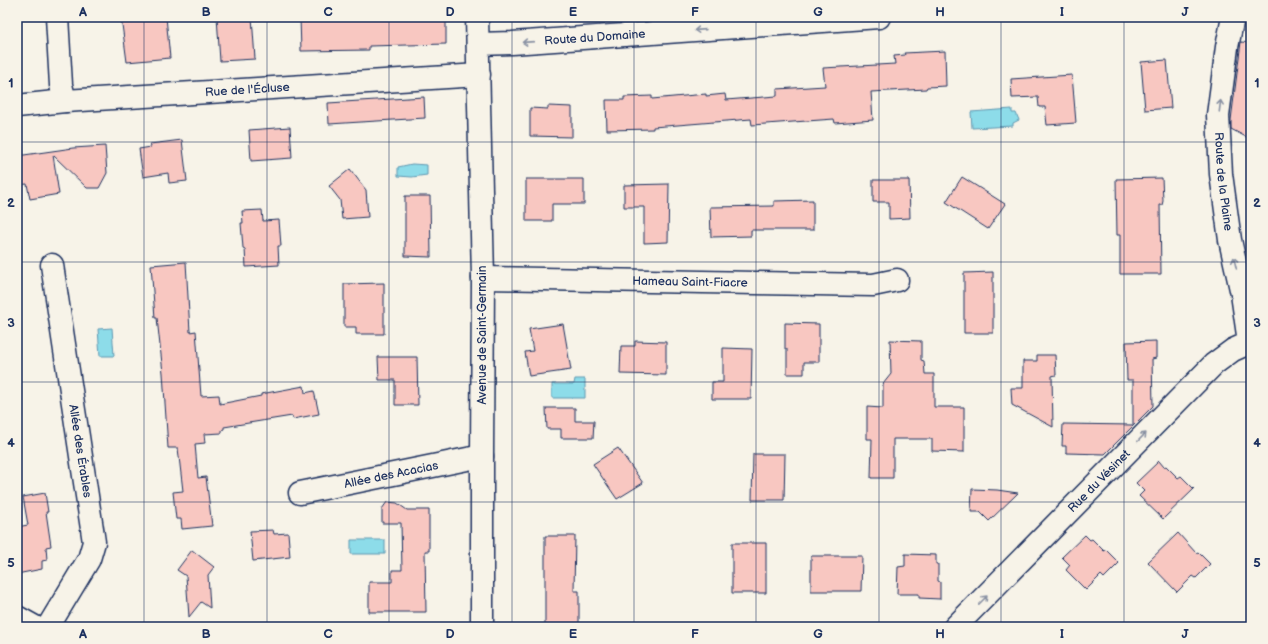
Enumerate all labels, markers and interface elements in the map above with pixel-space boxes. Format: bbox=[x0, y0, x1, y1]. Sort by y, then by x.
text: A bbox=[78, 4, 87, 20]
text: B bbox=[201, 4, 211, 20]
text: C bbox=[323, 4, 333, 20]
text: D bbox=[445, 4, 455, 20]
text: E bbox=[569, 4, 578, 20]
text: F bbox=[691, 4, 699, 20]
text: G bbox=[813, 4, 823, 20]
text: H bbox=[935, 4, 945, 20]
text: I bbox=[1060, 4, 1064, 20]
text: J bbox=[1181, 4, 1189, 20]
street label: Route du Domaine bbox=[544, 26, 646, 48]
one-way arrow bbox=[694, 26, 707, 33]
one-way arrow bbox=[522, 38, 535, 45]
text: 1 bbox=[8, 75, 14, 91]
text: 1 bbox=[1254, 75, 1260, 91]
street label: Rue de l'Écluse bbox=[205, 79, 290, 100]
one-way arrow bbox=[1216, 100, 1223, 113]
street label: Route de la Plaine bbox=[1211, 132, 1236, 232]
text: 2 bbox=[7, 195, 15, 211]
text: 2 bbox=[1253, 195, 1261, 211]
one-way arrow bbox=[1231, 256, 1239, 269]
street label: Avenue de Saint-Germain bbox=[475, 265, 490, 404]
street label: Hameau Saint-Fiacre bbox=[632, 273, 748, 290]
text: 3 bbox=[7, 315, 15, 331]
text: 3 bbox=[1253, 315, 1261, 331]
street label: Allée des Érables bbox=[65, 403, 96, 499]
one-way arrow bbox=[1138, 432, 1147, 442]
text: 4 bbox=[7, 435, 15, 451]
text: 4 bbox=[1253, 435, 1261, 451]
street label: Rue du Vésinet bbox=[1065, 446, 1133, 515]
street label: Allée des Acacias bbox=[343, 458, 440, 491]
text: 5 bbox=[7, 555, 15, 571]
text: 5 bbox=[1253, 555, 1261, 571]
one-way arrow bbox=[978, 595, 988, 604]
text: A bbox=[78, 626, 87, 642]
text: B bbox=[201, 626, 211, 642]
text: C bbox=[323, 626, 333, 642]
text: D bbox=[445, 626, 455, 642]
text: E bbox=[569, 626, 578, 642]
text: F bbox=[691, 626, 699, 642]
text: G bbox=[813, 626, 823, 642]
text: H bbox=[935, 626, 945, 642]
text: I bbox=[1060, 626, 1064, 642]
text: J bbox=[1181, 626, 1189, 642]

